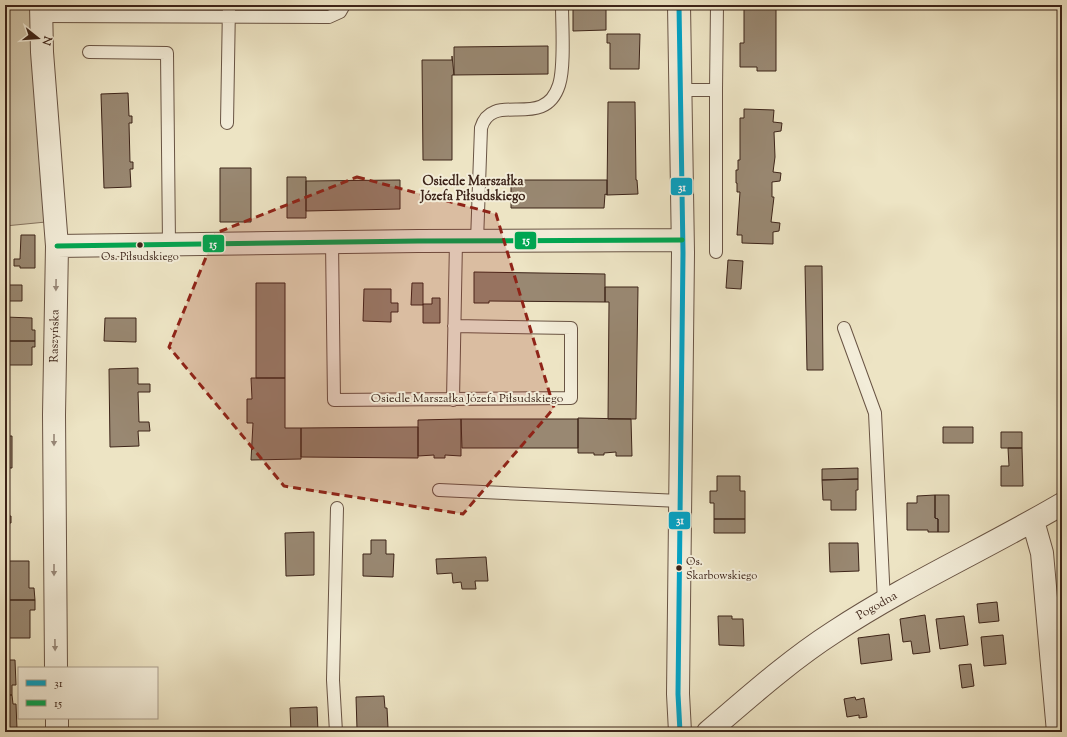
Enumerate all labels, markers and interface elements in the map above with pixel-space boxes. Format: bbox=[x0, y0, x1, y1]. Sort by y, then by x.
north arrow bbox=[18, 18, 58, 58]
text: N bbox=[38, 33, 56, 47]
district label: Osiedle Marszałka Józefa Piłsudskiego bbox=[420, 173, 525, 206]
line badge: 31 bbox=[670, 177, 693, 196]
text: 31 bbox=[678, 180, 686, 196]
line badge: 15 bbox=[514, 231, 537, 250]
text: 15 bbox=[521, 233, 530, 249]
line badge: 15 bbox=[202, 234, 225, 253]
text: 15 bbox=[208, 237, 217, 253]
marker: Os. Piłsudskiego bbox=[135, 240, 145, 250]
place label: Os. Piłsudskiego bbox=[101, 249, 179, 265]
one-way arrow bbox=[53, 279, 59, 292]
street label: Raszyńska bbox=[46, 309, 64, 363]
street label: Osiedle Marszałka Józefa Piłsudskiego bbox=[371, 390, 564, 408]
one-way arrow bbox=[51, 434, 57, 447]
line badge: 31 bbox=[668, 511, 691, 530]
text: 31 bbox=[676, 513, 684, 529]
place label: Os. Skarbowskiego bbox=[686, 554, 757, 584]
marker: Os. Skarbowskiego bbox=[674, 563, 684, 573]
one-way arrow bbox=[51, 564, 57, 577]
street label: Pogodna bbox=[853, 587, 901, 625]
one-way arrow bbox=[52, 639, 58, 652]
legend bbox=[18, 667, 158, 719]
text: 31 bbox=[54, 675, 63, 693]
text: 15 bbox=[54, 695, 62, 713]

